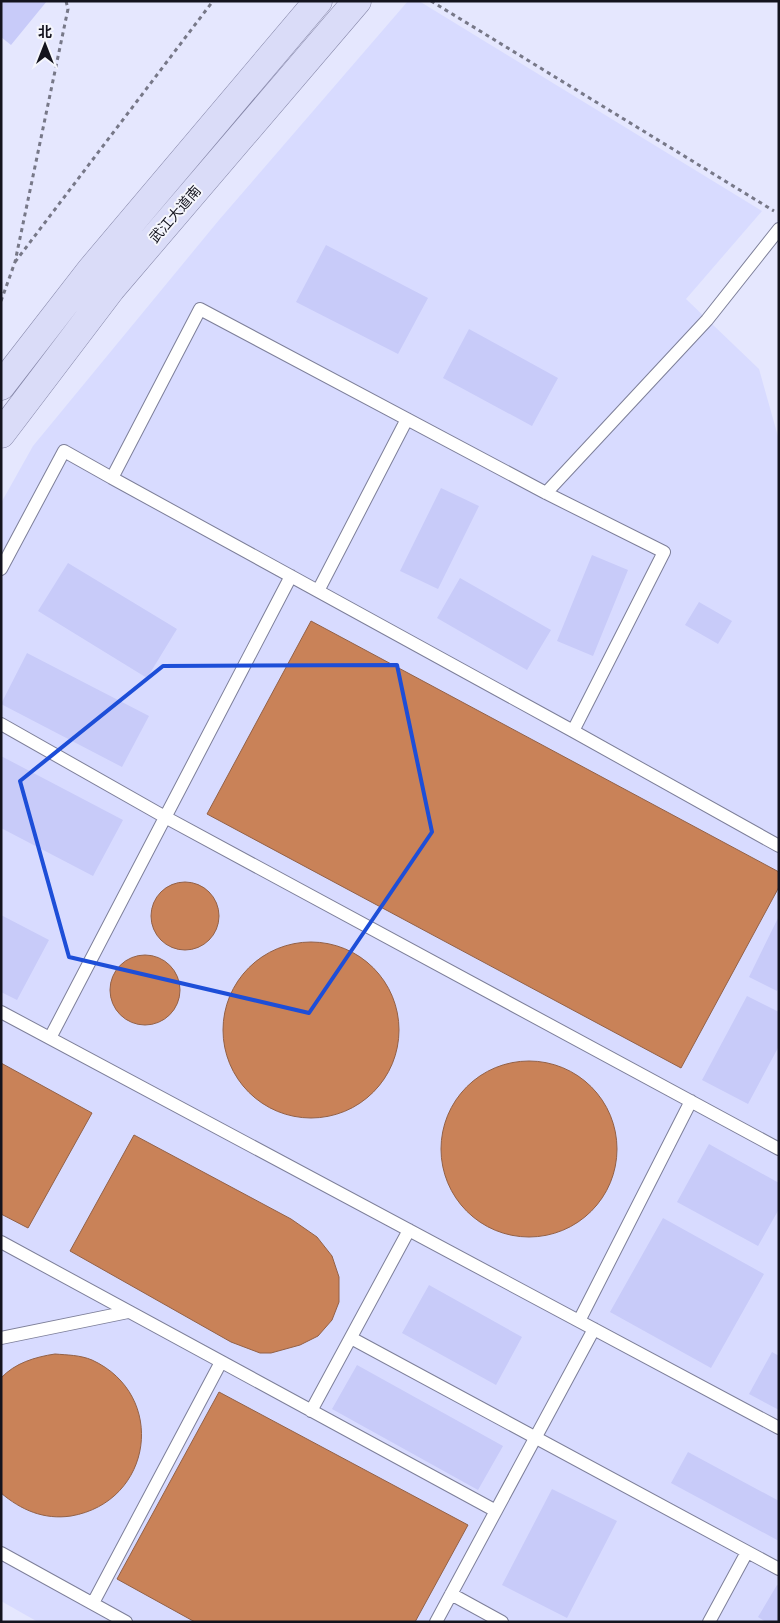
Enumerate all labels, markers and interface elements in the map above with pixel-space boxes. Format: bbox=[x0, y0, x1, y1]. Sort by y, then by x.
north arrow bbox=[20, 20, 70, 70]
text: 北 bbox=[38, 23, 52, 42]
street label: 武江大道南 bbox=[145, 182, 206, 247]

